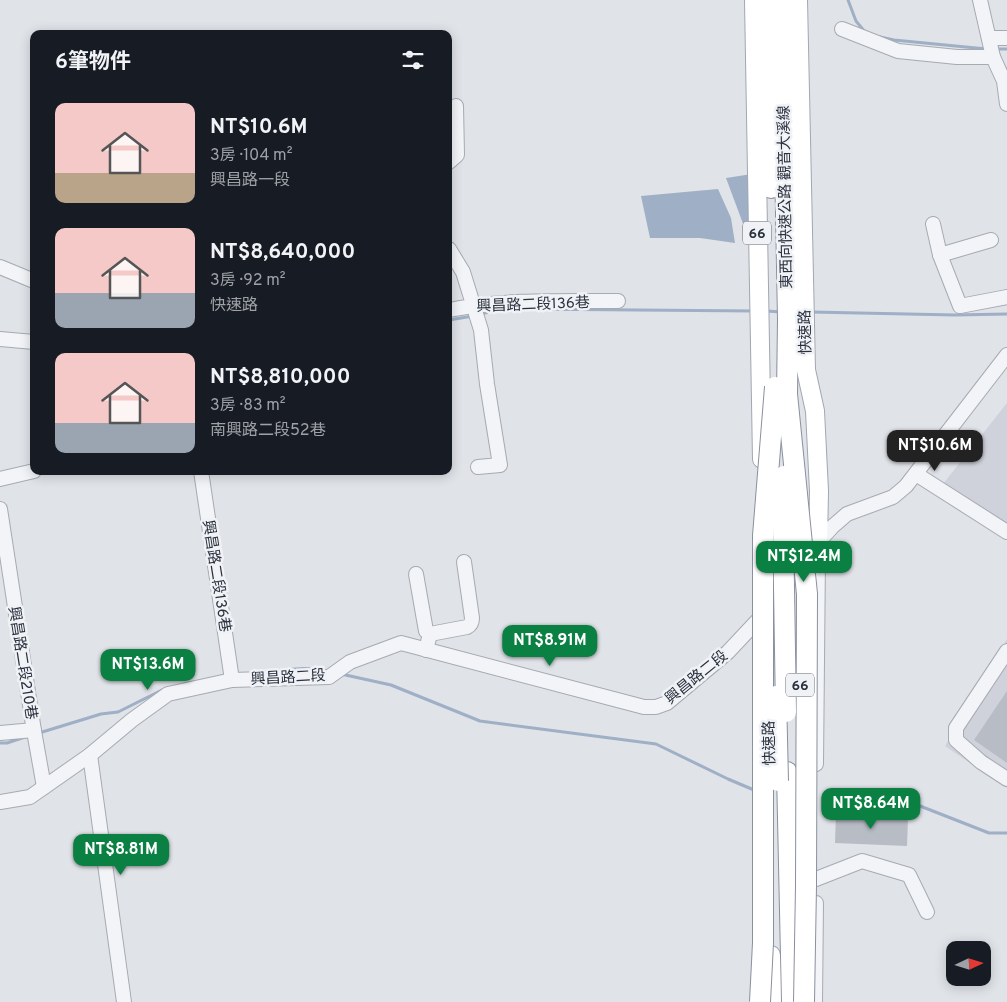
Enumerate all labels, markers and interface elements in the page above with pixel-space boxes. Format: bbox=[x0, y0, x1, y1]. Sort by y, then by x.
icon: filters bbox=[399, 46, 427, 74]
text: 6筆物件 bbox=[55, 49, 131, 76]
street label: 東西向快速公路 觀音大溪線 bbox=[774, 105, 798, 289]
text: NT$10.6M bbox=[210, 114, 308, 141]
icon: home bbox=[95, 123, 155, 183]
text: 3房 · 104 m² bbox=[210, 146, 292, 166]
text: 興昌路一段 bbox=[210, 171, 290, 191]
road number: 66 bbox=[743, 222, 771, 244]
text: NT$8,640,000 bbox=[210, 239, 355, 266]
icon: home bbox=[95, 248, 155, 308]
text: 3房 · 92 m² bbox=[210, 271, 286, 291]
street label: 興昌路二段136巷 bbox=[476, 294, 590, 317]
text: 快速路 bbox=[210, 296, 258, 316]
street label: 快速路 bbox=[796, 309, 816, 355]
text: NT$8,810,000 bbox=[210, 364, 350, 391]
icon: home bbox=[95, 373, 155, 433]
text: 3房 · 83 m² bbox=[210, 396, 286, 416]
text: 南興路二段52巷 bbox=[210, 421, 326, 441]
pin: NT$10.6M bbox=[883, 430, 987, 472]
text: NT$10.6M bbox=[898, 436, 972, 456]
street label: 興昌路二段136巷 bbox=[197, 519, 234, 634]
pin: NT$12.4M bbox=[752, 540, 856, 583]
text: NT$12.4M bbox=[767, 547, 841, 567]
street label: 興昌路二段210巷 bbox=[3, 605, 40, 721]
pin: NT$8.91M bbox=[498, 624, 602, 667]
text: NT$8.91M bbox=[513, 631, 587, 651]
street label: 興昌路二段 bbox=[662, 647, 732, 709]
pin: NT$13.6M bbox=[96, 648, 200, 691]
text: NT$13.6M bbox=[111, 655, 185, 675]
street label: 興昌路二段 bbox=[250, 667, 326, 690]
road number: 66 bbox=[786, 674, 814, 696]
street label: 快速路 bbox=[760, 720, 780, 766]
pin: NT$8.64M bbox=[819, 788, 923, 830]
text: NT$8.64M bbox=[832, 794, 910, 814]
pin: NT$8.81M bbox=[69, 834, 173, 876]
text: NT$8.81M bbox=[84, 840, 158, 860]
north arrow bbox=[946, 941, 991, 986]
map controls bbox=[946, 941, 991, 986]

